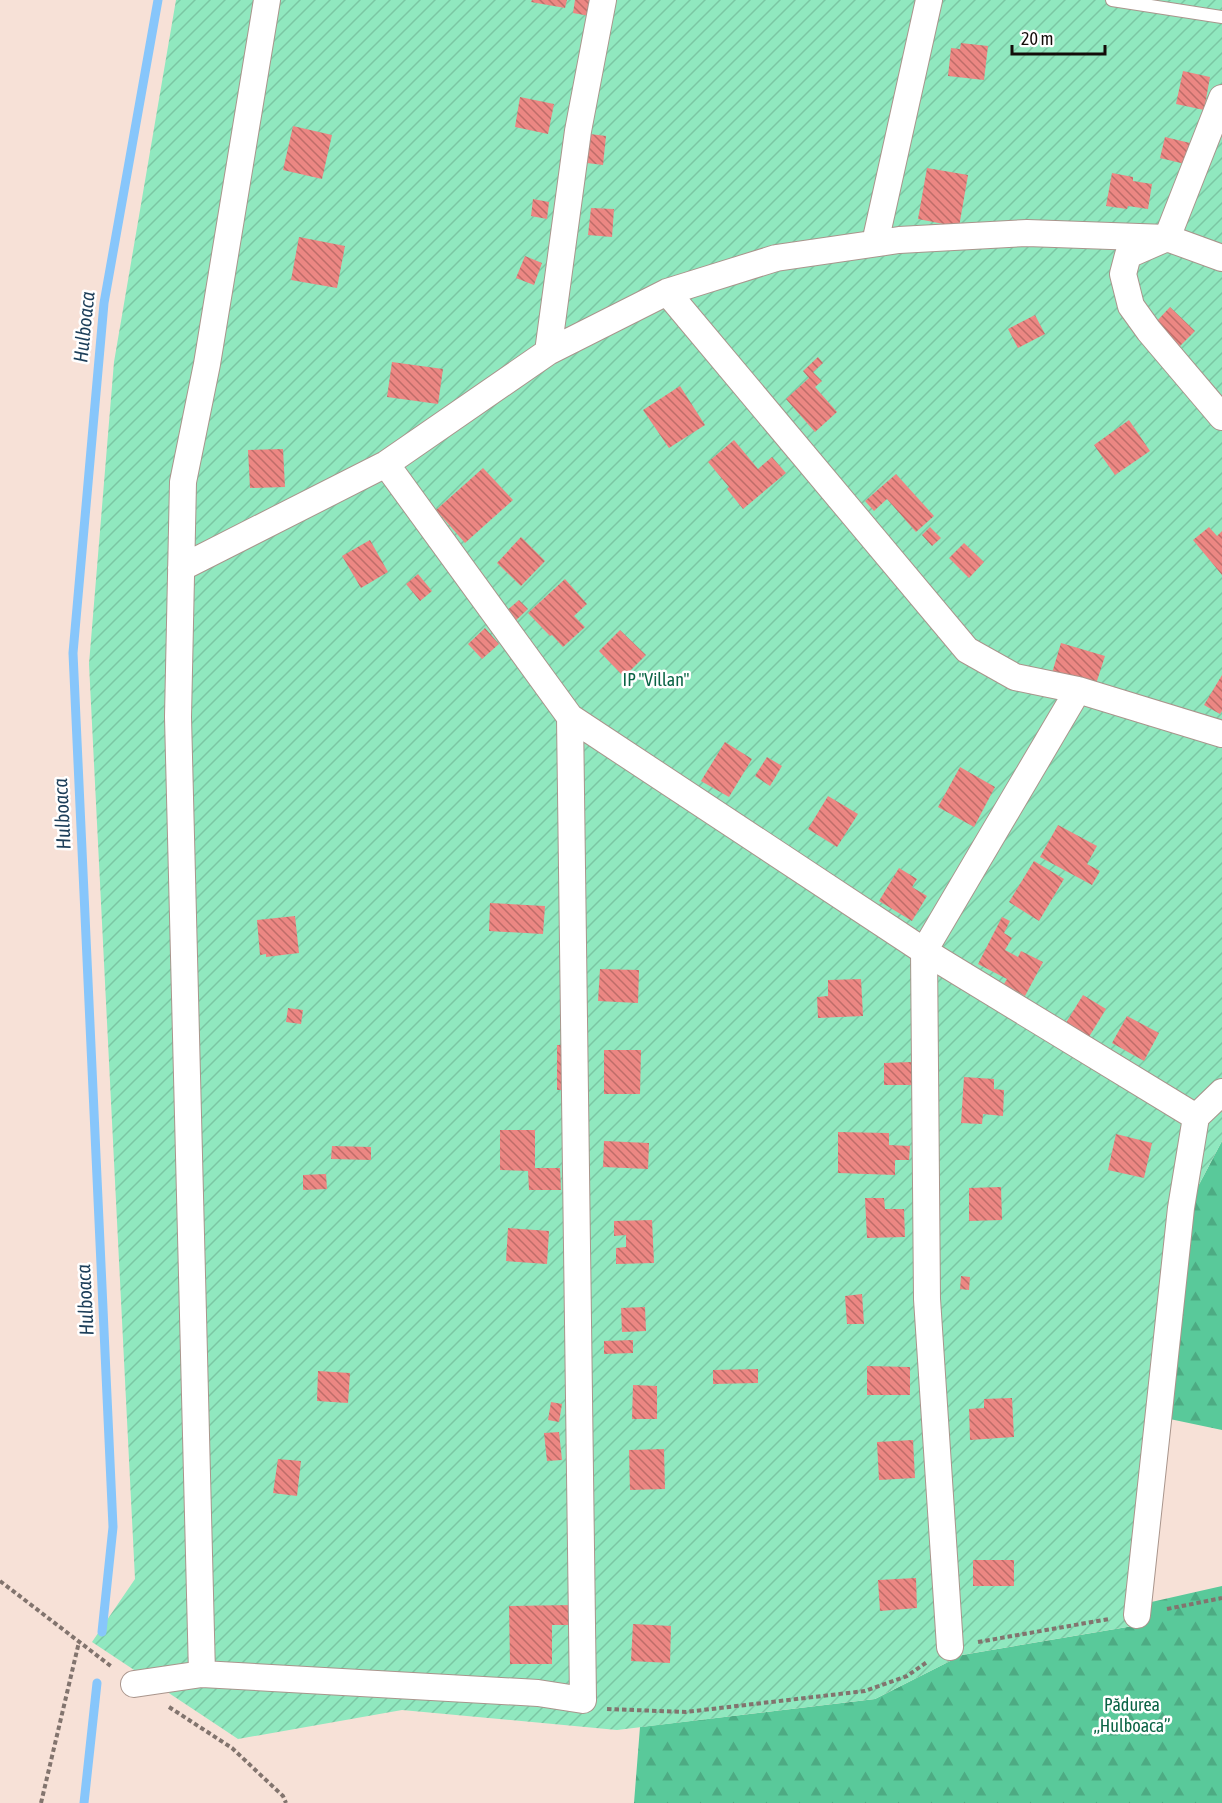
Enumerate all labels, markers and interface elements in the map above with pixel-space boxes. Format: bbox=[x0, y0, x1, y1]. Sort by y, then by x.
scale bar bbox=[1012, 18, 1105, 56]
text: 20 m bbox=[1021, 28, 1053, 49]
water label: Hulboaca bbox=[68, 290, 99, 364]
park label: IP "Villan" bbox=[623, 669, 690, 690]
water label: Hulboaca bbox=[48, 778, 75, 850]
water label: Hulboaca bbox=[71, 1264, 98, 1336]
park label: Pădurea „Hulboaca” bbox=[1094, 1694, 1170, 1736]

